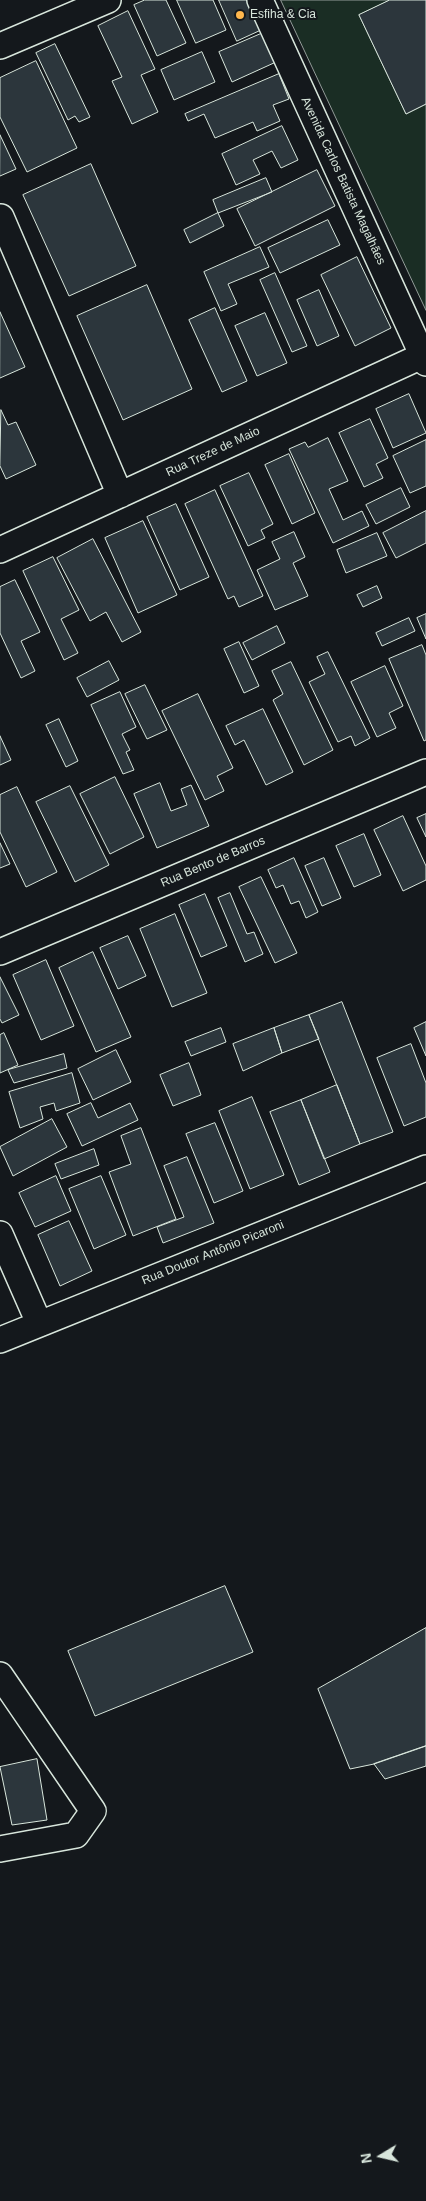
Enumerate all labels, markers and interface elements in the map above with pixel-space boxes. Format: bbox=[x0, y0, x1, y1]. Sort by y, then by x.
place label: Esfiha & Cia bbox=[250, 8, 316, 22]
marker: Esfiha & Cia bbox=[234, 9, 246, 21]
street label: Avenida Carlos Batista Magalhães bbox=[298, 95, 388, 267]
street label: Rua Treze de Maio bbox=[164, 424, 262, 480]
street label: Rua Bento de Barros bbox=[159, 833, 267, 891]
street label: Rua Doutor Antônio Picaroni bbox=[140, 1218, 286, 1288]
north arrow bbox=[356, 2131, 406, 2181]
text: N bbox=[357, 2152, 375, 2165]

